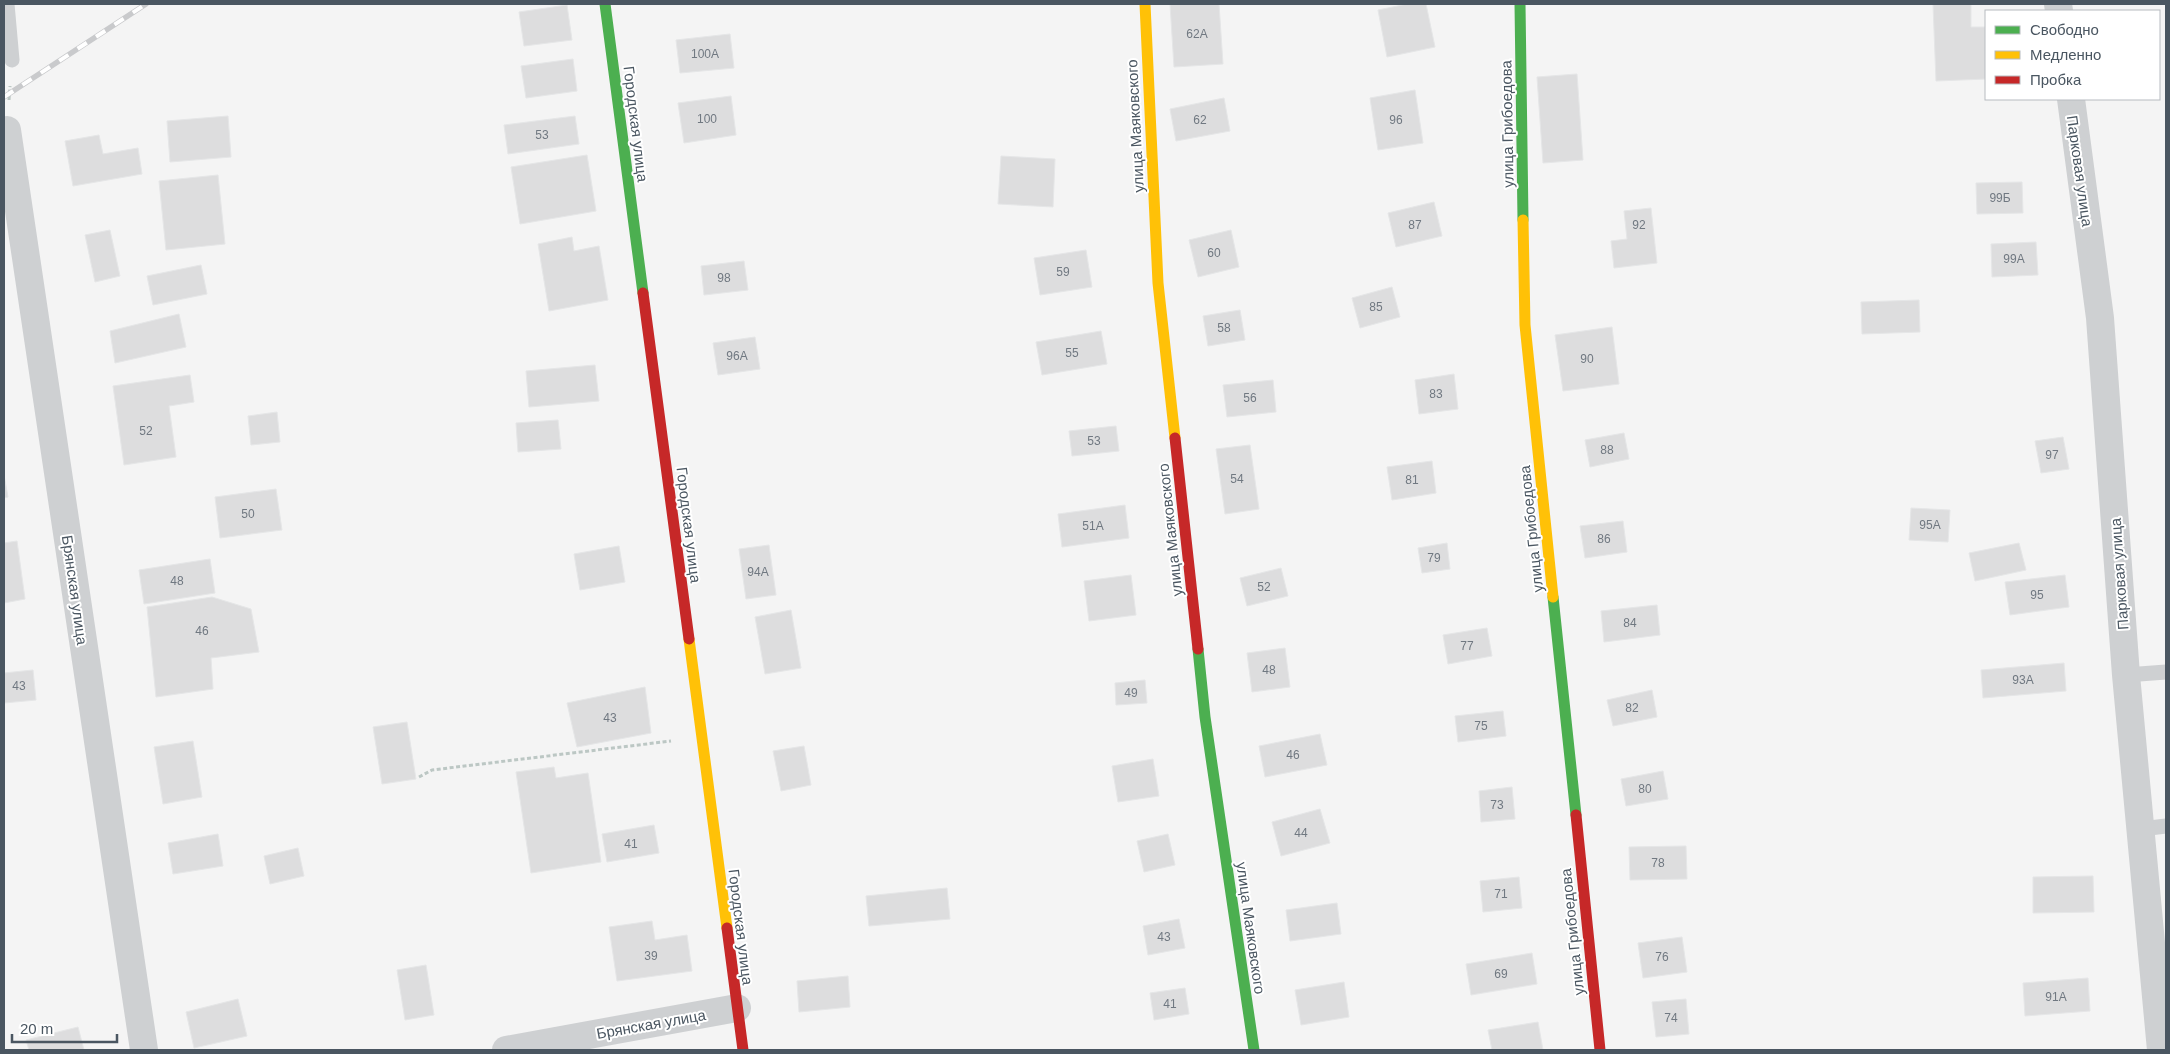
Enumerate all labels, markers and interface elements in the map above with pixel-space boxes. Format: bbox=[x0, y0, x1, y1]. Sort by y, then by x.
legend bbox=[1985, 10, 2160, 100]
text: Свободно bbox=[2030, 21, 2099, 38]
house number: 62А bbox=[1186, 27, 1208, 41]
text: Медленно bbox=[2030, 46, 2101, 63]
house number: 100А bbox=[691, 47, 719, 61]
street label: улица Маяковского bbox=[1123, 59, 1147, 193]
street label: улица Грибоедова bbox=[1497, 59, 1517, 188]
street label: Городская улица bbox=[620, 65, 652, 184]
text: Пробка bbox=[2030, 71, 2082, 88]
house number: 100 bbox=[697, 112, 717, 126]
house number: 62 bbox=[1193, 113, 1207, 127]
house number: 96 bbox=[1389, 113, 1403, 127]
street label: Парковая улица bbox=[2064, 114, 2096, 228]
house number: 53 bbox=[535, 128, 549, 142]
house number: 99Б bbox=[1989, 191, 2011, 205]
house number: 87 bbox=[1408, 218, 1422, 232]
house number: 92 bbox=[1632, 218, 1646, 232]
house number: 60 bbox=[1207, 246, 1221, 260]
house number: 99А bbox=[2003, 252, 2025, 266]
house number: 59 bbox=[1056, 265, 1070, 279]
house number: 98 bbox=[717, 271, 731, 285]
house number: 85 bbox=[1369, 300, 1383, 314]
house number: 58 bbox=[1217, 321, 1231, 335]
house number: 55 bbox=[1065, 346, 1079, 360]
house number: 96А bbox=[726, 349, 748, 363]
house number: 90 bbox=[1580, 352, 1594, 366]
house number: 83 bbox=[1429, 387, 1443, 401]
house number: 56 bbox=[1243, 391, 1257, 405]
house number: 52 bbox=[139, 424, 153, 438]
house number: 53 bbox=[1087, 434, 1101, 448]
house number: 88 bbox=[1600, 443, 1614, 457]
house number: 97 bbox=[2045, 448, 2059, 462]
street label: улица Маяковского bbox=[1155, 463, 1185, 597]
street label: улица Грибоедова bbox=[1516, 464, 1546, 593]
street label: Городская улица bbox=[673, 466, 705, 585]
house number: 54 bbox=[1230, 472, 1244, 486]
house number: 81 bbox=[1405, 473, 1419, 487]
house number: 50 bbox=[241, 507, 255, 521]
street label: Парковая улица bbox=[2107, 517, 2131, 631]
house number: 95А bbox=[1919, 518, 1941, 532]
house number: 51А bbox=[1082, 519, 1104, 533]
house number: 86 bbox=[1597, 532, 1611, 546]
street label: Брянская улица bbox=[59, 534, 91, 647]
house number: 79 bbox=[1427, 551, 1441, 565]
house number: 94А bbox=[747, 565, 769, 579]
house number: 48 bbox=[170, 574, 184, 588]
house number: 52 bbox=[1257, 580, 1271, 594]
house number: 95 bbox=[2030, 588, 2044, 602]
house number: 84 bbox=[1623, 616, 1637, 630]
house number: 46 bbox=[195, 624, 209, 638]
house number: 77 bbox=[1460, 639, 1474, 653]
house number: 48 bbox=[1262, 663, 1276, 677]
house number: 93А bbox=[2012, 673, 2034, 687]
house number: 43 bbox=[12, 679, 26, 693]
house number: 49 bbox=[1124, 686, 1138, 700]
house number: 82 bbox=[1625, 701, 1639, 715]
house number: 43 bbox=[603, 711, 617, 725]
house number: 75 bbox=[1474, 719, 1488, 733]
house number: 46 bbox=[1286, 748, 1300, 762]
house number: 80 bbox=[1638, 782, 1652, 796]
house number: 73 bbox=[1490, 798, 1504, 812]
house number: 44 bbox=[1294, 826, 1308, 840]
house number: 41 bbox=[624, 837, 638, 851]
house number: 78 bbox=[1651, 856, 1665, 870]
street label: улица Маяковского bbox=[1233, 861, 1269, 995]
street label: улица Грибоедова bbox=[1557, 867, 1587, 996]
street label: Городская улица bbox=[725, 868, 757, 987]
house number: 71 bbox=[1494, 887, 1508, 901]
house number: 43 bbox=[1157, 930, 1171, 944]
house number: 39 bbox=[644, 949, 658, 963]
house number: 76 bbox=[1655, 950, 1669, 964]
house number: 69 bbox=[1494, 967, 1508, 981]
house number: 91А bbox=[2045, 990, 2067, 1004]
house number: 41 bbox=[1163, 997, 1177, 1011]
street label: Брянская улица bbox=[595, 1006, 708, 1042]
house number: 74 bbox=[1664, 1011, 1678, 1025]
scale bar bbox=[12, 1012, 118, 1044]
text: 20 m bbox=[20, 1020, 53, 1037]

